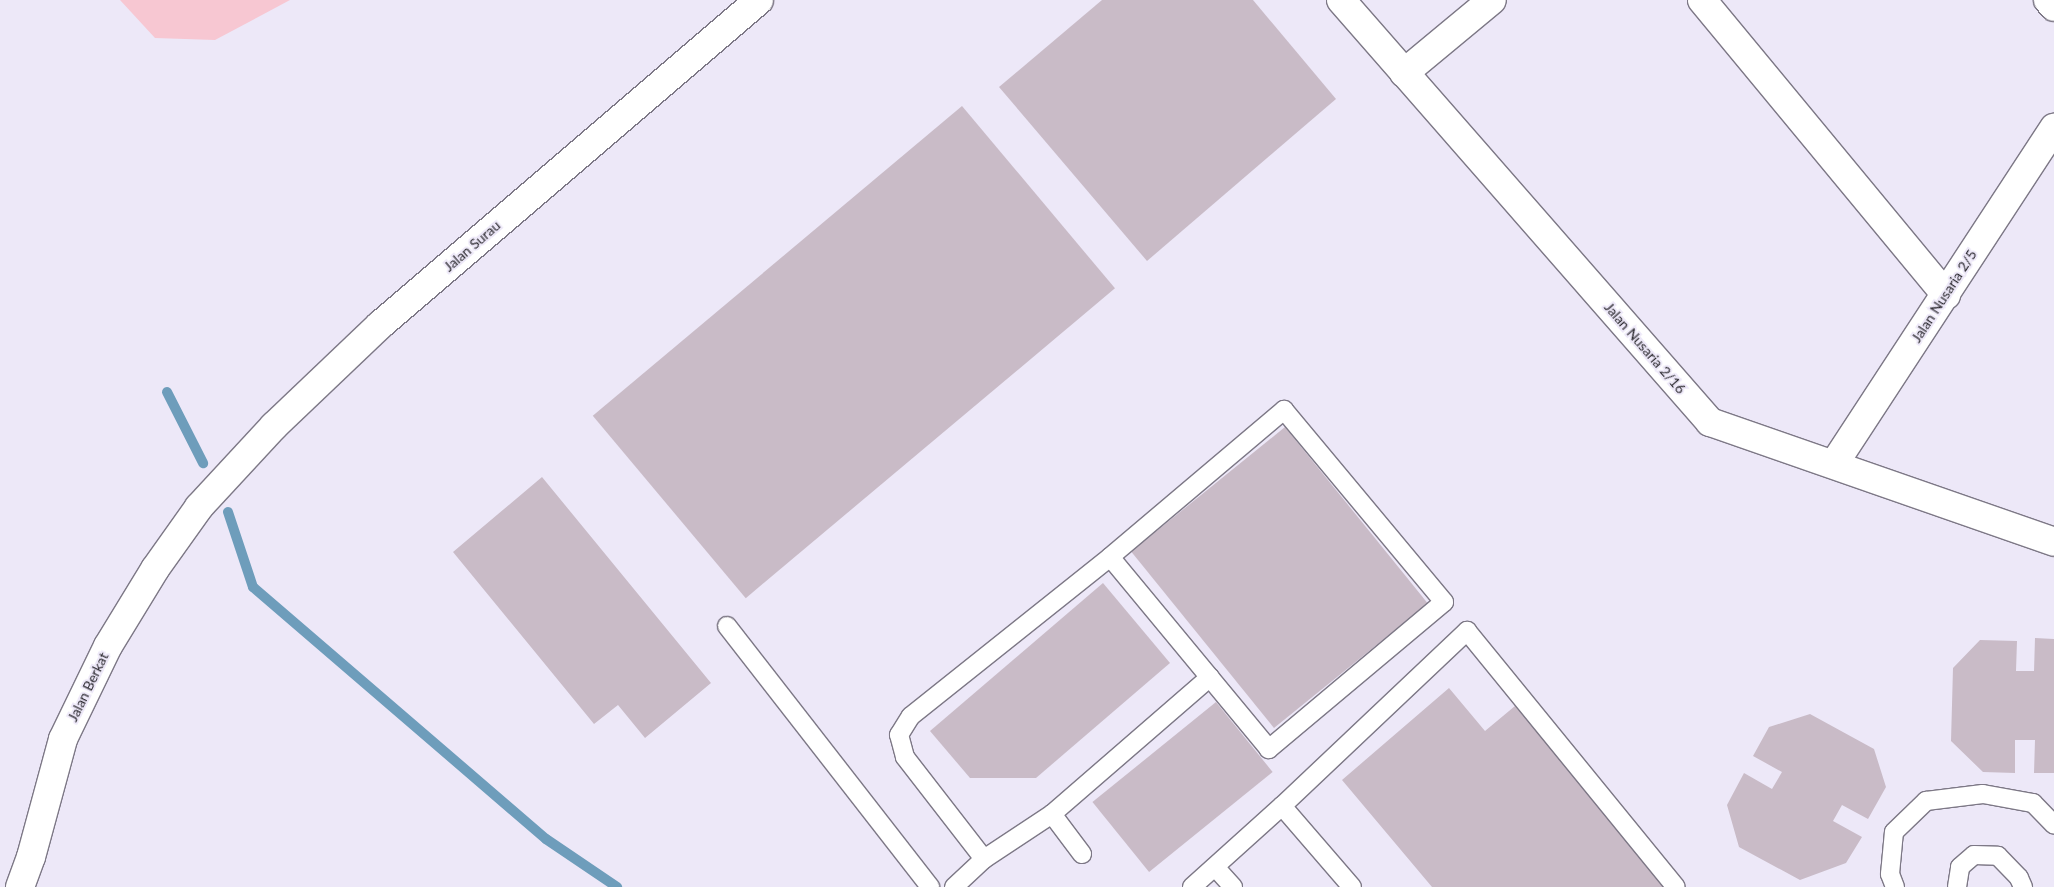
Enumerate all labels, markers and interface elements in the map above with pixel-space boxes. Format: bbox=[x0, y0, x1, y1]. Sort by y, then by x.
street label: Jalan Surau bbox=[440, 217, 504, 275]
street label: Jalan Nusaria 2/5 bbox=[1908, 246, 1980, 346]
street label: Jalan Nusaria 2/16 bbox=[1601, 299, 1689, 397]
street label: Jalan Berkat bbox=[64, 650, 112, 724]

